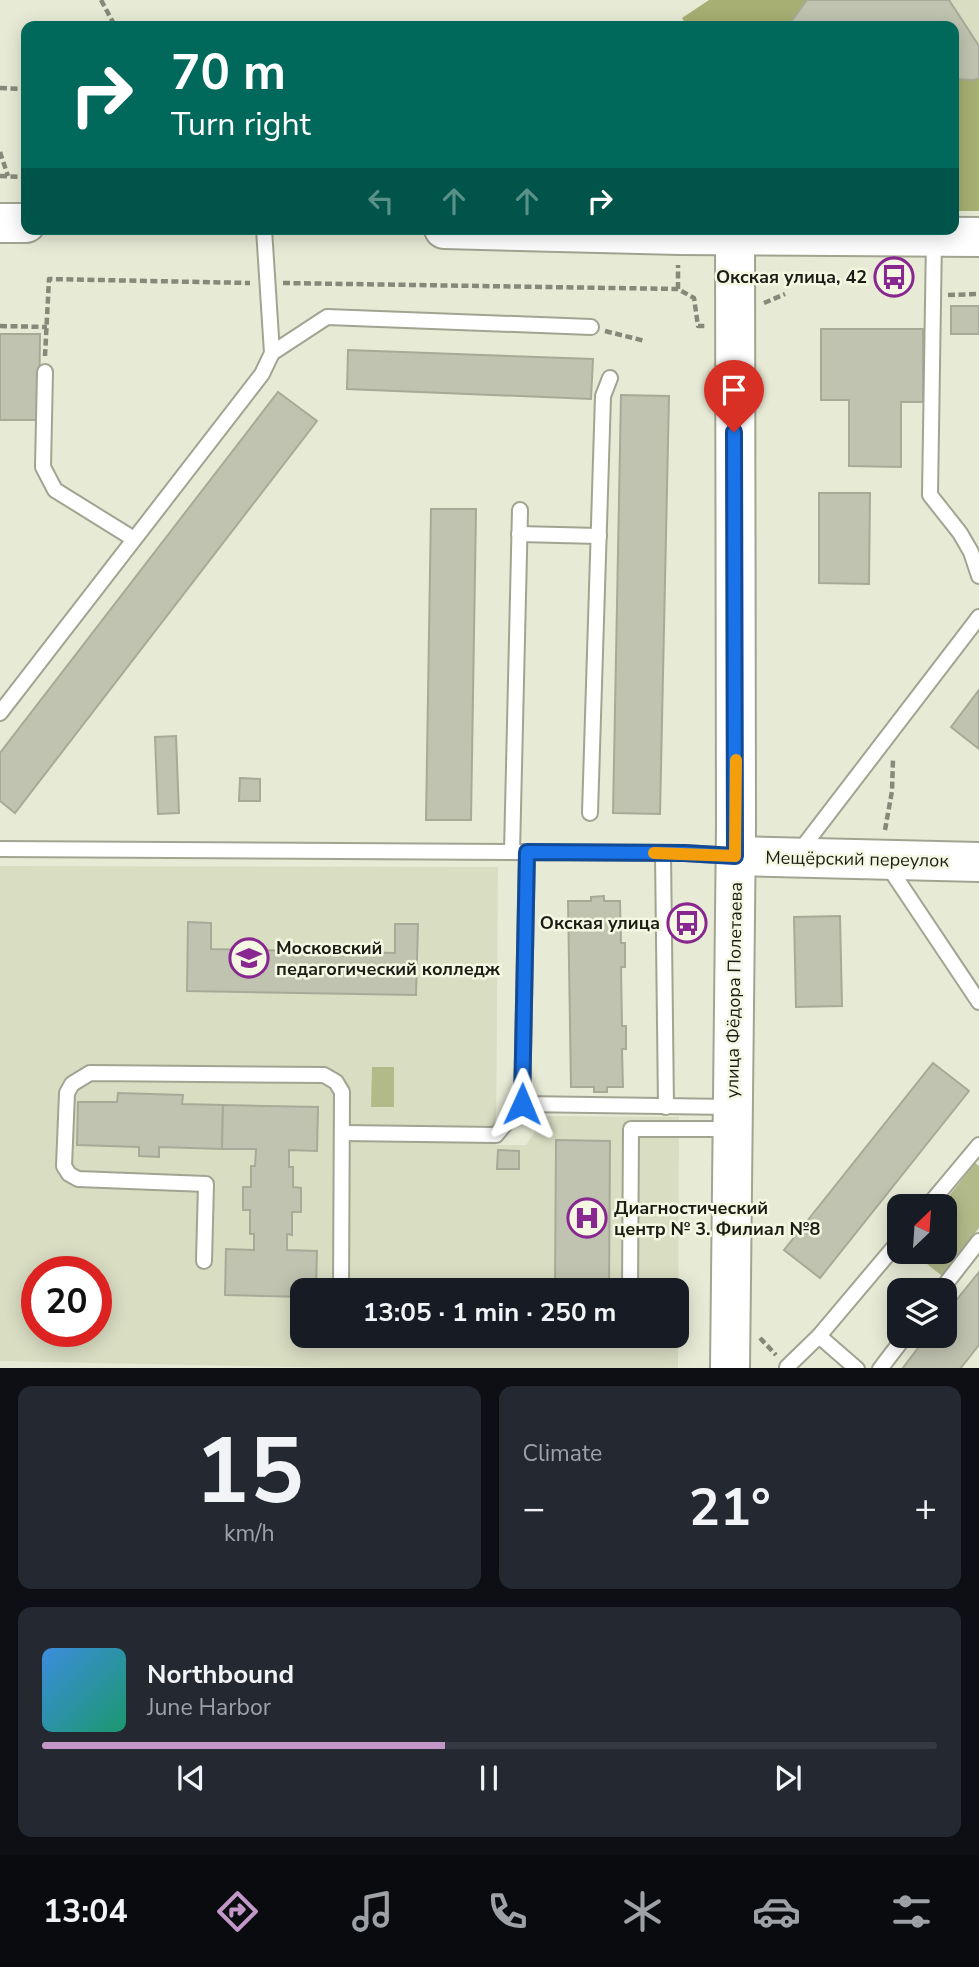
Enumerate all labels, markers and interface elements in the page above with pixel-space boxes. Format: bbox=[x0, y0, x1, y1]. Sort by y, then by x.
text: 70 m bbox=[171, 39, 286, 106]
icon: right bbox=[56, 49, 147, 140]
text: Turn right bbox=[171, 103, 311, 146]
icon: left bbox=[362, 182, 400, 220]
icon: ahead bbox=[435, 182, 473, 220]
icon: ahead bbox=[508, 182, 546, 220]
icon: right bbox=[581, 182, 619, 220]
bus stop icon: Окская улица, 42 bbox=[873, 256, 915, 298]
place label: Окская улица, 42 bbox=[716, 265, 867, 289]
pin bbox=[704, 360, 764, 432]
icon: arrive bbox=[715, 371, 753, 409]
street label: Мещёрский переулок bbox=[765, 845, 949, 873]
street label: улица Фёдора Полетаева bbox=[720, 882, 748, 1098]
bus stop icon: Окская улица bbox=[666, 902, 708, 944]
place label: Окская улица bbox=[540, 911, 660, 935]
place label: Московский педагогический колледж bbox=[276, 936, 500, 981]
school or university icon: Московский педагогический колледж bbox=[228, 937, 270, 979]
position arrow bbox=[485, 1067, 559, 1141]
north arrow bbox=[887, 1194, 957, 1264]
map controls bbox=[887, 1194, 957, 1348]
place label: Диагностический центр № 3. Филиал №8 bbox=[614, 1196, 820, 1241]
hospital icon: Диагностический центр № 3. Филиал №8 bbox=[566, 1197, 608, 1239]
speed limit sign: 20 bbox=[21, 1256, 112, 1347]
button: layers bbox=[887, 1278, 957, 1348]
text: 13:05 · 1 min · 250 m bbox=[363, 1295, 616, 1330]
text: 15 bbox=[195, 1410, 304, 1534]
text: Climate bbox=[523, 1438, 602, 1469]
text: 21° bbox=[689, 1472, 771, 1543]
text: − bbox=[523, 1483, 545, 1534]
text: + bbox=[914, 1483, 937, 1534]
text: km/h bbox=[224, 1518, 275, 1549]
text: Northbound bbox=[147, 1657, 294, 1692]
text: June Harbor bbox=[147, 1692, 271, 1723]
icon: previous bbox=[172, 1759, 210, 1797]
icon: pause bbox=[470, 1759, 508, 1797]
icon: next bbox=[769, 1759, 807, 1797]
icon: directions bbox=[213, 1887, 262, 1936]
icon: music bbox=[348, 1887, 397, 1936]
icon: phone bbox=[483, 1887, 532, 1936]
icon: climate bbox=[618, 1887, 667, 1936]
icon: car bbox=[752, 1887, 801, 1936]
icon: filters bbox=[887, 1887, 936, 1936]
text: 13:04 bbox=[43, 1890, 128, 1933]

